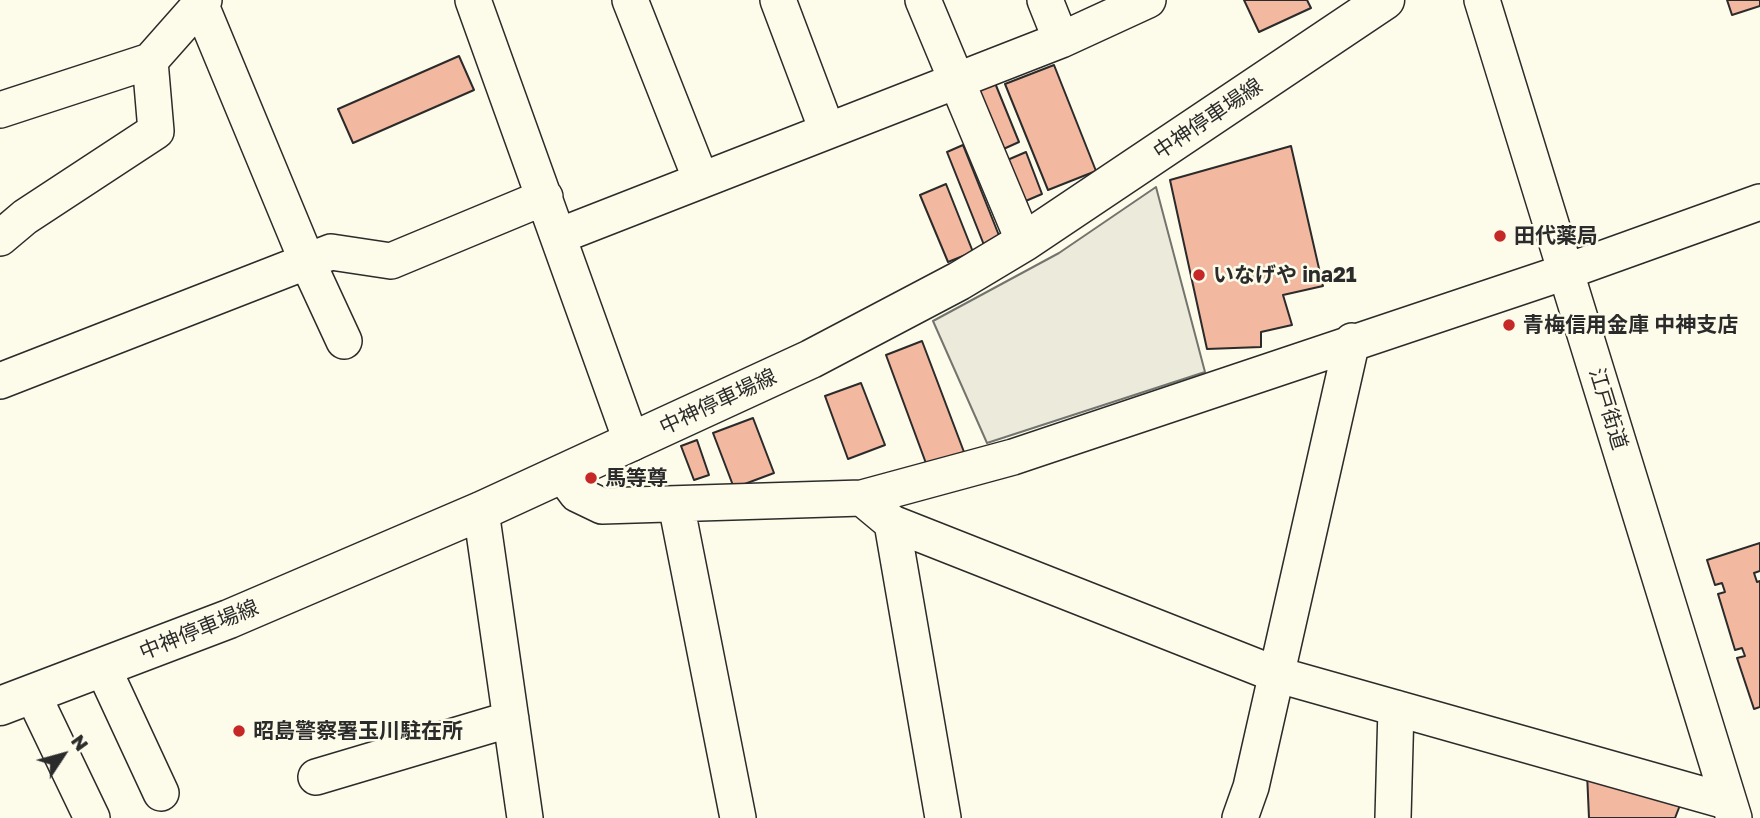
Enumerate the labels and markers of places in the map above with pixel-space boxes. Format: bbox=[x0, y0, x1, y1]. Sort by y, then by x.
place label: 田代薬局 bbox=[1514, 223, 1598, 249]
marker: 田代薬局 bbox=[1492, 228, 1508, 244]
place label: いなげや ina21 bbox=[1213, 262, 1357, 288]
marker: いなげや ina21 bbox=[1191, 267, 1207, 283]
place label: 青梅信用金庫 中神支店 bbox=[1523, 312, 1738, 338]
marker: 青梅信用金庫 中神支店 bbox=[1501, 317, 1517, 333]
place label: 馬等尊 bbox=[605, 465, 668, 491]
marker: 馬等尊 bbox=[583, 470, 599, 486]
place label: 昭島警察署玉川駐在所 bbox=[253, 718, 463, 744]
marker: 昭島警察署玉川駐在所 bbox=[231, 723, 247, 739]

